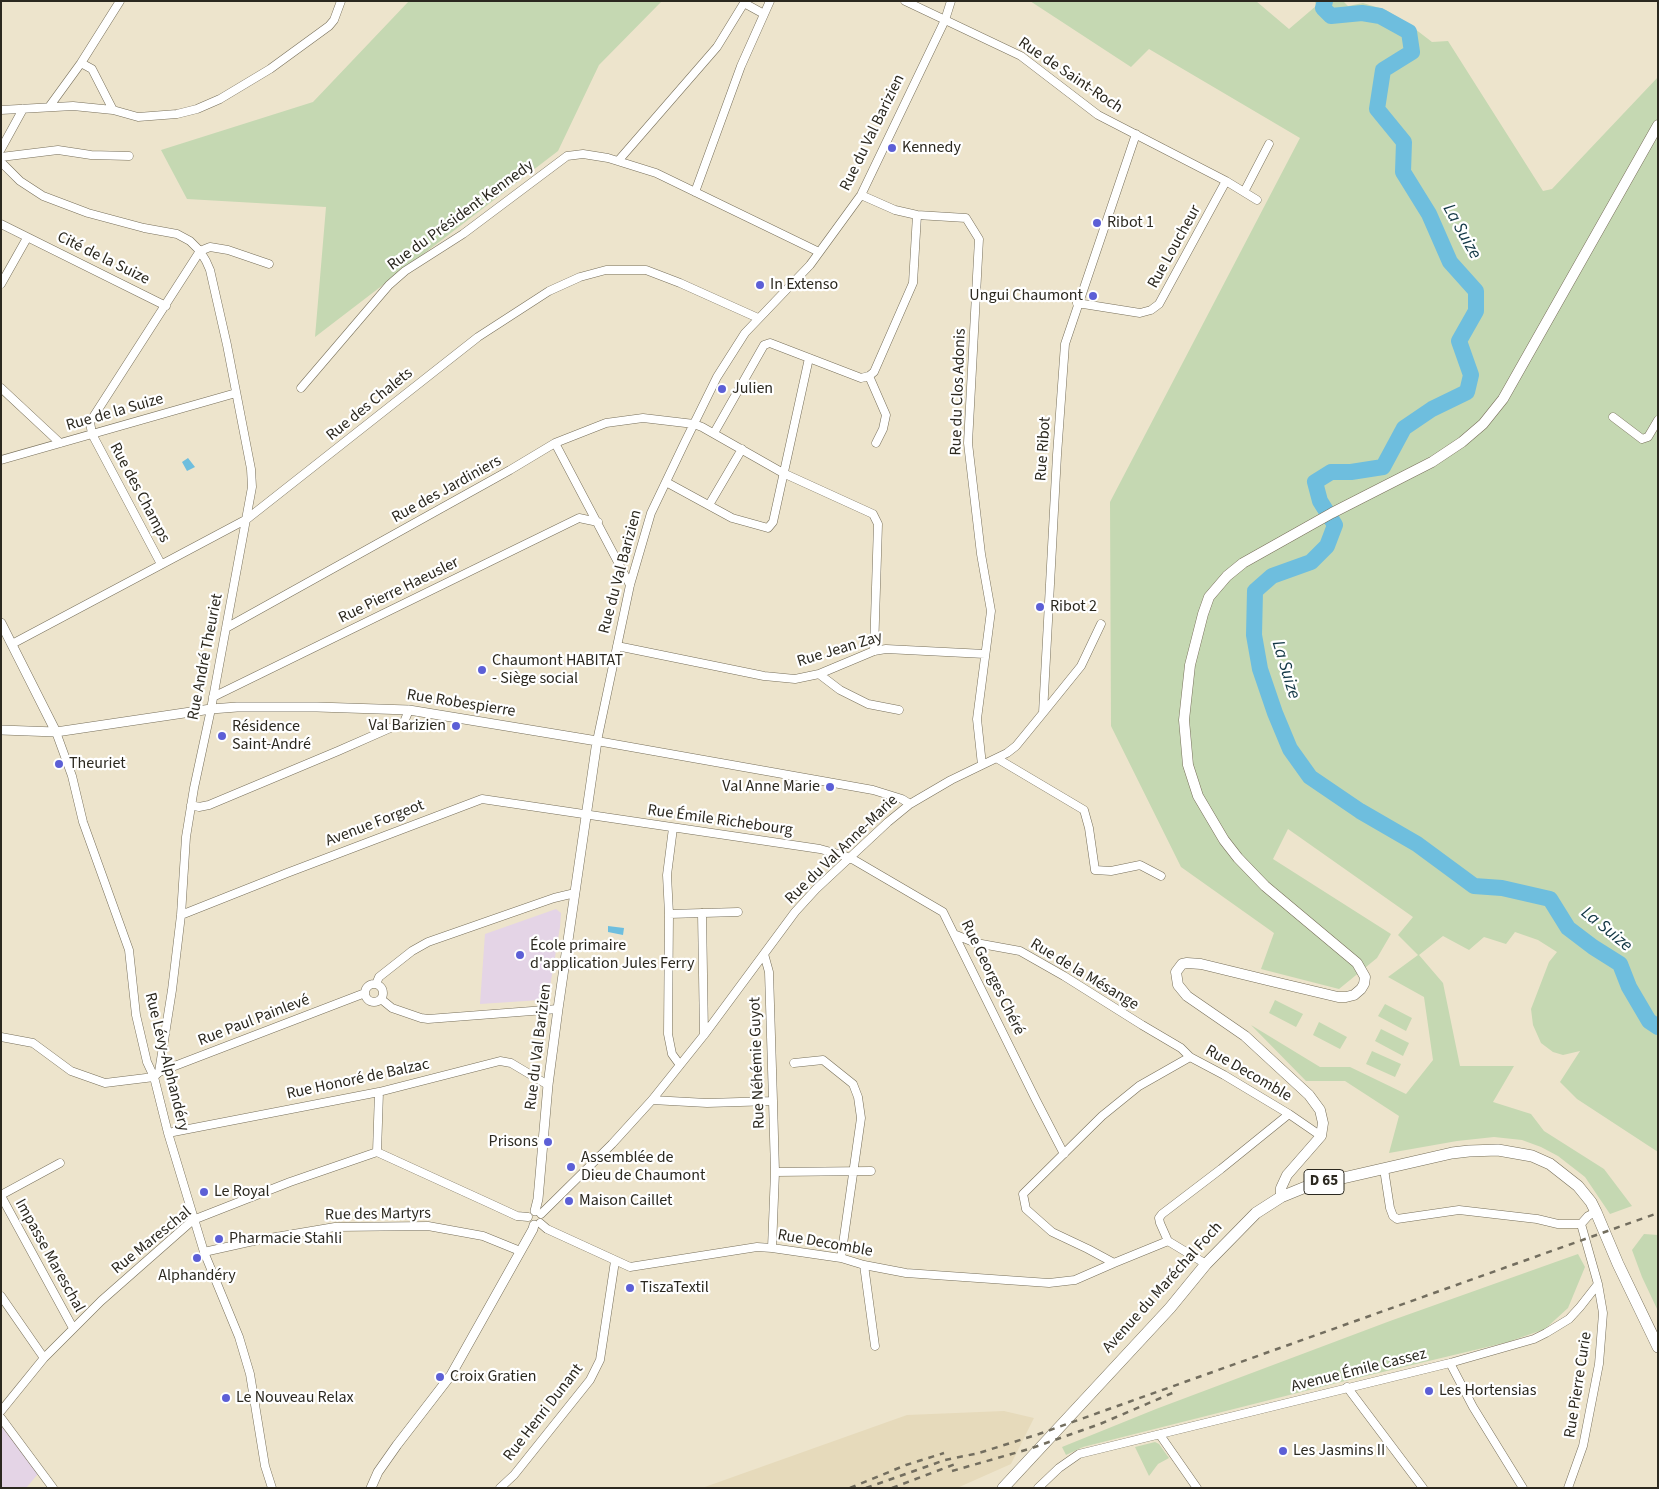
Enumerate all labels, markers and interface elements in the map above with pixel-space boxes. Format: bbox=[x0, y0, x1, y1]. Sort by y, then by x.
street label: Rue de Saint-Roch bbox=[1014, 34, 1126, 118]
street label: Rue du Val Barizien bbox=[836, 72, 910, 194]
place label: Kennedy bbox=[902, 138, 961, 158]
marker: Kennedy bbox=[886, 142, 898, 154]
street label: Rue du Président Kennedy bbox=[384, 157, 538, 275]
water label: La Suize bbox=[1437, 201, 1485, 263]
street label: Rue Loucheur bbox=[1144, 202, 1206, 292]
place label: Ribot 1 bbox=[1107, 213, 1154, 233]
marker: Ribot 1 bbox=[1091, 217, 1103, 229]
street label: Cité de la Suize bbox=[54, 228, 152, 290]
place label: In Extenso bbox=[770, 275, 838, 295]
marker: In Extenso bbox=[754, 279, 766, 291]
place label: Ungui Chaumont bbox=[969, 286, 1083, 306]
marker: Ungui Chaumont bbox=[1087, 290, 1099, 302]
street label: Rue du Clos Adonis bbox=[947, 328, 971, 456]
street label: Rue des Chalets bbox=[323, 364, 417, 446]
place label: Julien bbox=[732, 379, 773, 399]
marker: Julien bbox=[716, 383, 728, 395]
street label: Rue de la Suize bbox=[64, 390, 166, 436]
street label: Rue Ribot bbox=[1032, 416, 1056, 482]
street label: Rue des Champs bbox=[105, 440, 173, 546]
street label: Rue des Jardiniers bbox=[389, 452, 505, 528]
street label: Rue du Val Barizien bbox=[595, 508, 647, 636]
street label: Rue Pierre Haeusler bbox=[336, 554, 462, 628]
street label: Rue André Theuriet bbox=[184, 592, 228, 722]
place label: Ribot 2 bbox=[1050, 597, 1097, 617]
marker: Ribot 2 bbox=[1034, 601, 1046, 613]
street label: Rue Jean Zay bbox=[795, 628, 885, 672]
water label: La Suize bbox=[1266, 638, 1304, 702]
place label: Chaumont HABITAT - Siège social bbox=[492, 651, 623, 689]
marker: Chaumont HABITAT - Siège social bbox=[476, 664, 488, 676]
street label: Rue Robespierre bbox=[405, 686, 517, 722]
place label: Val Barizien bbox=[368, 716, 446, 736]
place label: Résidence Saint-André bbox=[232, 717, 311, 755]
marker: Val Barizien bbox=[450, 720, 462, 732]
marker: Résidence Saint-André bbox=[216, 730, 228, 742]
place label: Theuriet bbox=[69, 754, 126, 774]
marker: Theuriet bbox=[53, 758, 65, 770]
place label: Val Anne Marie bbox=[722, 777, 820, 797]
marker: Val Anne Marie bbox=[824, 781, 836, 793]
street label: Rue du Val Anne-Marie bbox=[782, 791, 902, 909]
street label: Avenue Forgeot bbox=[323, 796, 427, 852]
street label: Rue Émile Richebourg bbox=[646, 801, 794, 841]
water label: La Suize bbox=[1576, 903, 1636, 957]
street label: Rue Georges Chéré bbox=[956, 917, 1028, 1039]
street label: Rue de la Mésange bbox=[1026, 935, 1142, 1015]
place label: École primaire d'application Jules Ferry bbox=[530, 936, 695, 974]
marker: École primaire d'application Jules Ferry bbox=[514, 949, 526, 961]
street label: Rue du Val Barizien bbox=[522, 983, 556, 1111]
street label: Rue Lévy-Alphandéry bbox=[140, 991, 192, 1133]
street label: Rue Paul Painlevé bbox=[196, 991, 312, 1051]
street label: Rue Néhémie Guyot bbox=[746, 997, 770, 1129]
street label: Rue Decomble bbox=[1201, 1042, 1295, 1106]
street label: Rue Honoré de Balzac bbox=[285, 1055, 431, 1105]
place label: Prisons bbox=[489, 1132, 538, 1152]
marker: Prisons bbox=[542, 1136, 554, 1148]
place label: Assemblée de Dieu de Chaumont bbox=[581, 1148, 705, 1186]
marker: Assemblée de Dieu de Chaumont bbox=[565, 1161, 577, 1173]
road number: D 65 bbox=[1304, 1170, 1344, 1194]
place label: Le Royal bbox=[214, 1182, 270, 1202]
marker: Le Royal bbox=[198, 1186, 210, 1198]
place label: Maison Caillet bbox=[579, 1191, 672, 1211]
marker: Maison Caillet bbox=[563, 1195, 575, 1207]
street label: Impasse Mareschal bbox=[10, 1196, 88, 1316]
street label: Rue Mareschal bbox=[108, 1203, 196, 1279]
street label: Rue des Martyrs bbox=[325, 1204, 431, 1226]
street label: Avenue du Maréchal Foch bbox=[1099, 1218, 1227, 1358]
street label: Rue Decomble bbox=[776, 1226, 874, 1262]
place label: Pharmacie Stahli bbox=[229, 1229, 342, 1249]
marker: Pharmacie Stahli bbox=[213, 1233, 225, 1245]
marker: Alphandéry bbox=[191, 1252, 203, 1264]
place label: Alphandéry bbox=[158, 1266, 236, 1286]
place label: TiszaTextil bbox=[640, 1278, 709, 1298]
marker: TiszaTextil bbox=[624, 1282, 636, 1294]
street label: Rue Pierre Curie bbox=[1561, 1331, 1597, 1439]
street label: Avenue Émile Cassez bbox=[1289, 1345, 1429, 1397]
street label: Rue Henri Dunant bbox=[500, 1360, 588, 1466]
place label: Croix Gratien bbox=[450, 1367, 536, 1387]
marker: Croix Gratien bbox=[434, 1371, 446, 1383]
place label: Les Hortensias bbox=[1439, 1381, 1536, 1401]
marker: Les Hortensias bbox=[1423, 1385, 1435, 1397]
place label: Le Nouveau Relax bbox=[236, 1388, 354, 1408]
marker: Le Nouveau Relax bbox=[220, 1392, 232, 1404]
place label: Les Jasmins II bbox=[1293, 1441, 1385, 1461]
marker: Les Jasmins II bbox=[1277, 1445, 1289, 1457]

